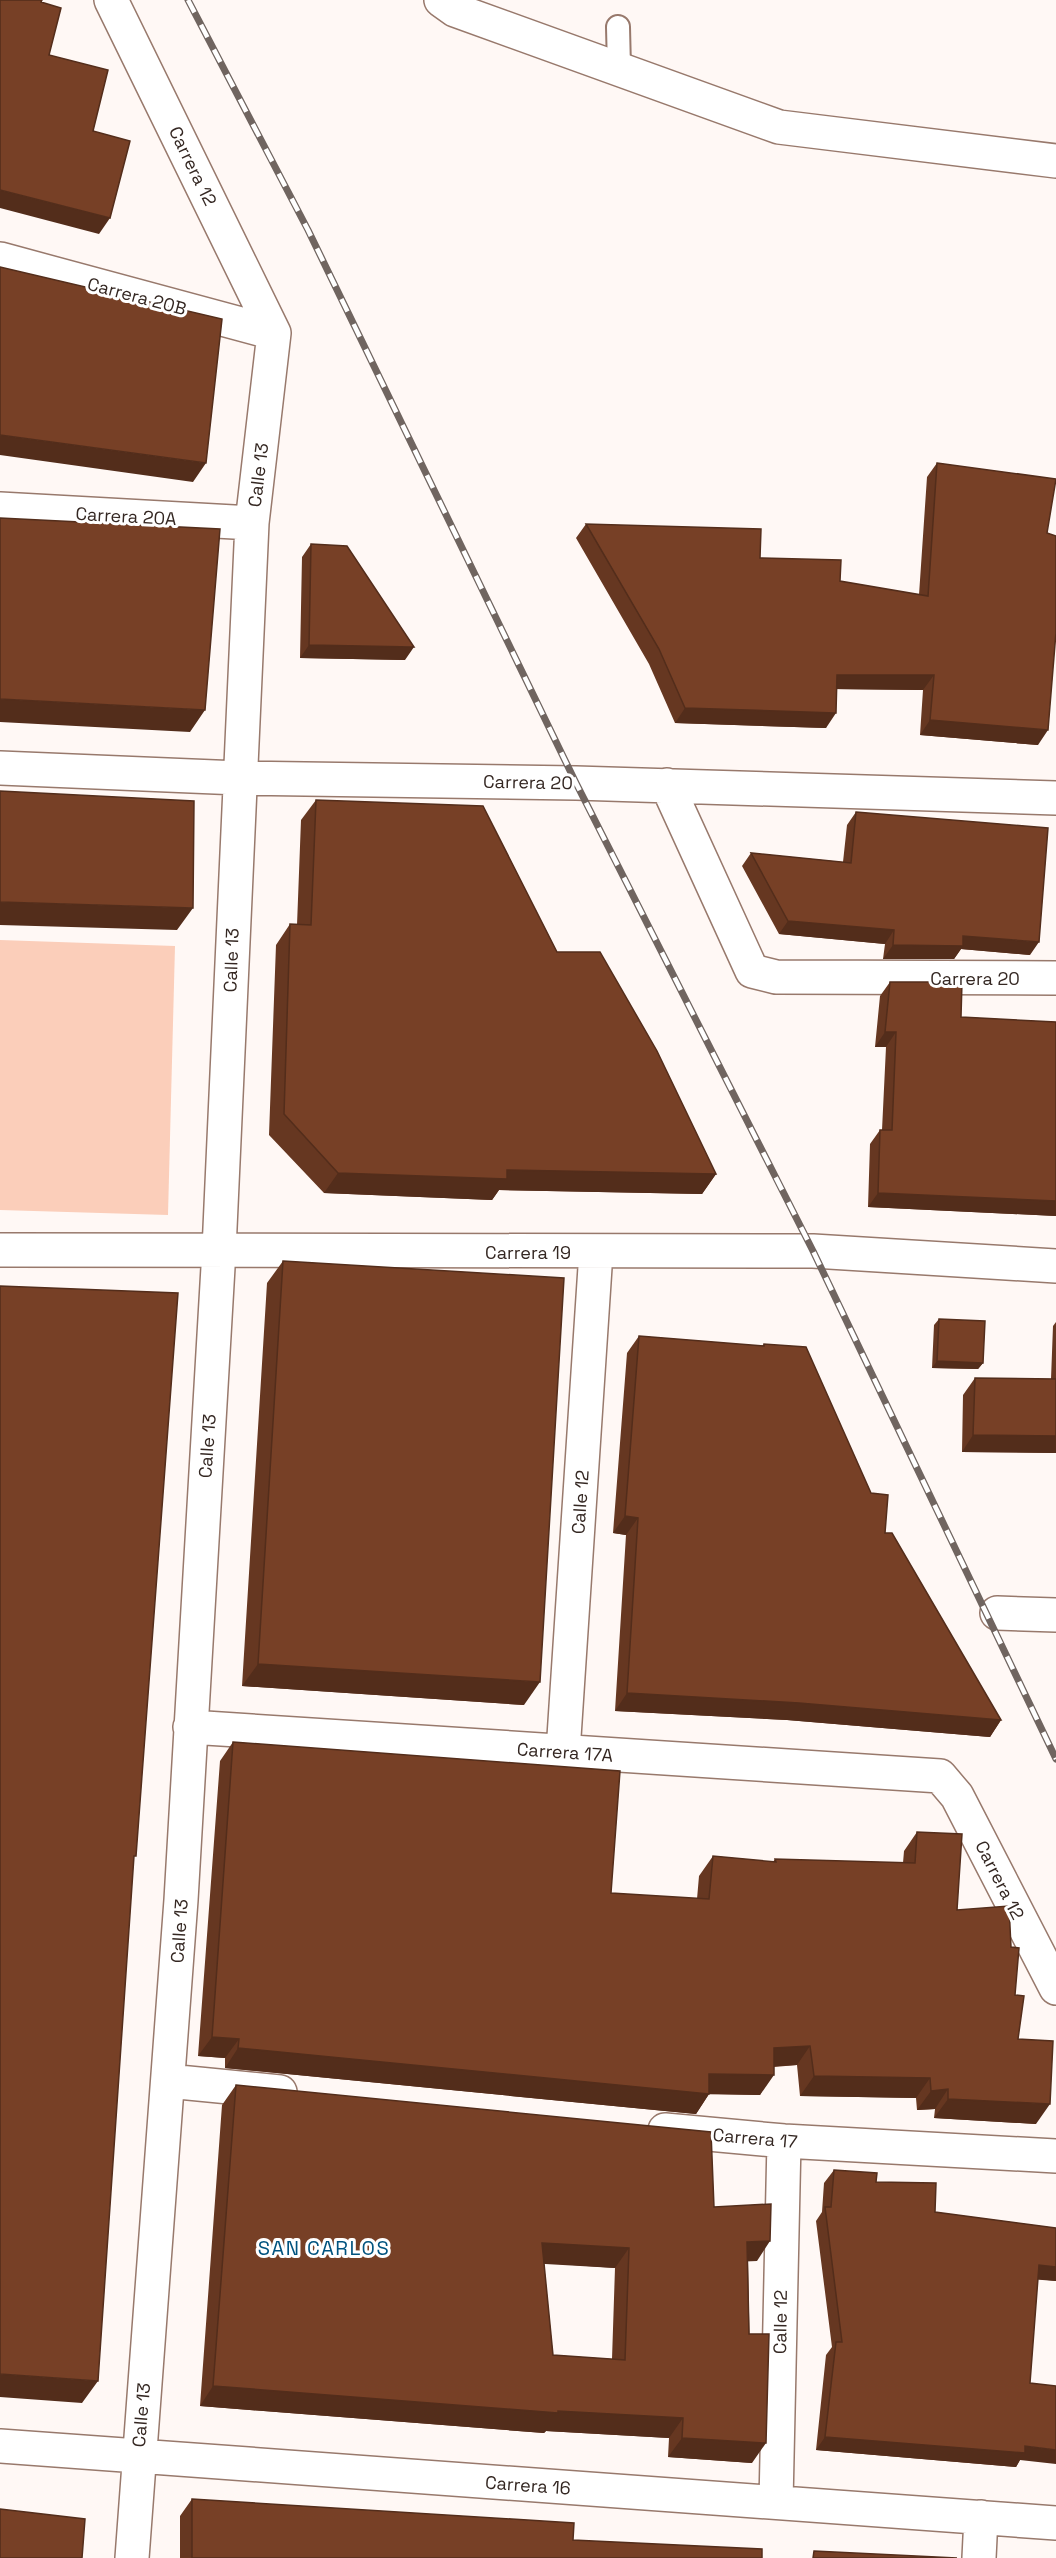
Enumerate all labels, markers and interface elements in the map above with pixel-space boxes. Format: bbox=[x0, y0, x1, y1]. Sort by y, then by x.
street label: Carrera 12 bbox=[164, 122, 222, 210]
street label: Carrera 20B bbox=[85, 272, 189, 320]
street label: Calle 13 bbox=[243, 442, 273, 508]
street label: Carrera 20A bbox=[75, 502, 177, 530]
street label: Carrera 20 bbox=[483, 770, 573, 794]
street label: Calle 13 bbox=[218, 927, 244, 993]
street label: Carrera 20 bbox=[930, 967, 1020, 990]
street label: Carrera 19 bbox=[485, 1241, 571, 1264]
street label: Calle 13 bbox=[193, 1413, 221, 1479]
street label: Calle 12 bbox=[566, 1469, 594, 1535]
street label: Carrera 17A bbox=[516, 1737, 614, 1767]
street label: Carrera 12 bbox=[970, 1837, 1030, 1923]
street label: Calle 13 bbox=[165, 1898, 193, 1964]
street label: Carrera 17 bbox=[712, 2123, 798, 2153]
district label: SAN CARLOS bbox=[258, 2235, 390, 2261]
street label: Calle 12 bbox=[768, 2290, 792, 2354]
street label: Calle 13 bbox=[127, 2382, 155, 2448]
street label: Carrera 16 bbox=[484, 2471, 572, 2499]

